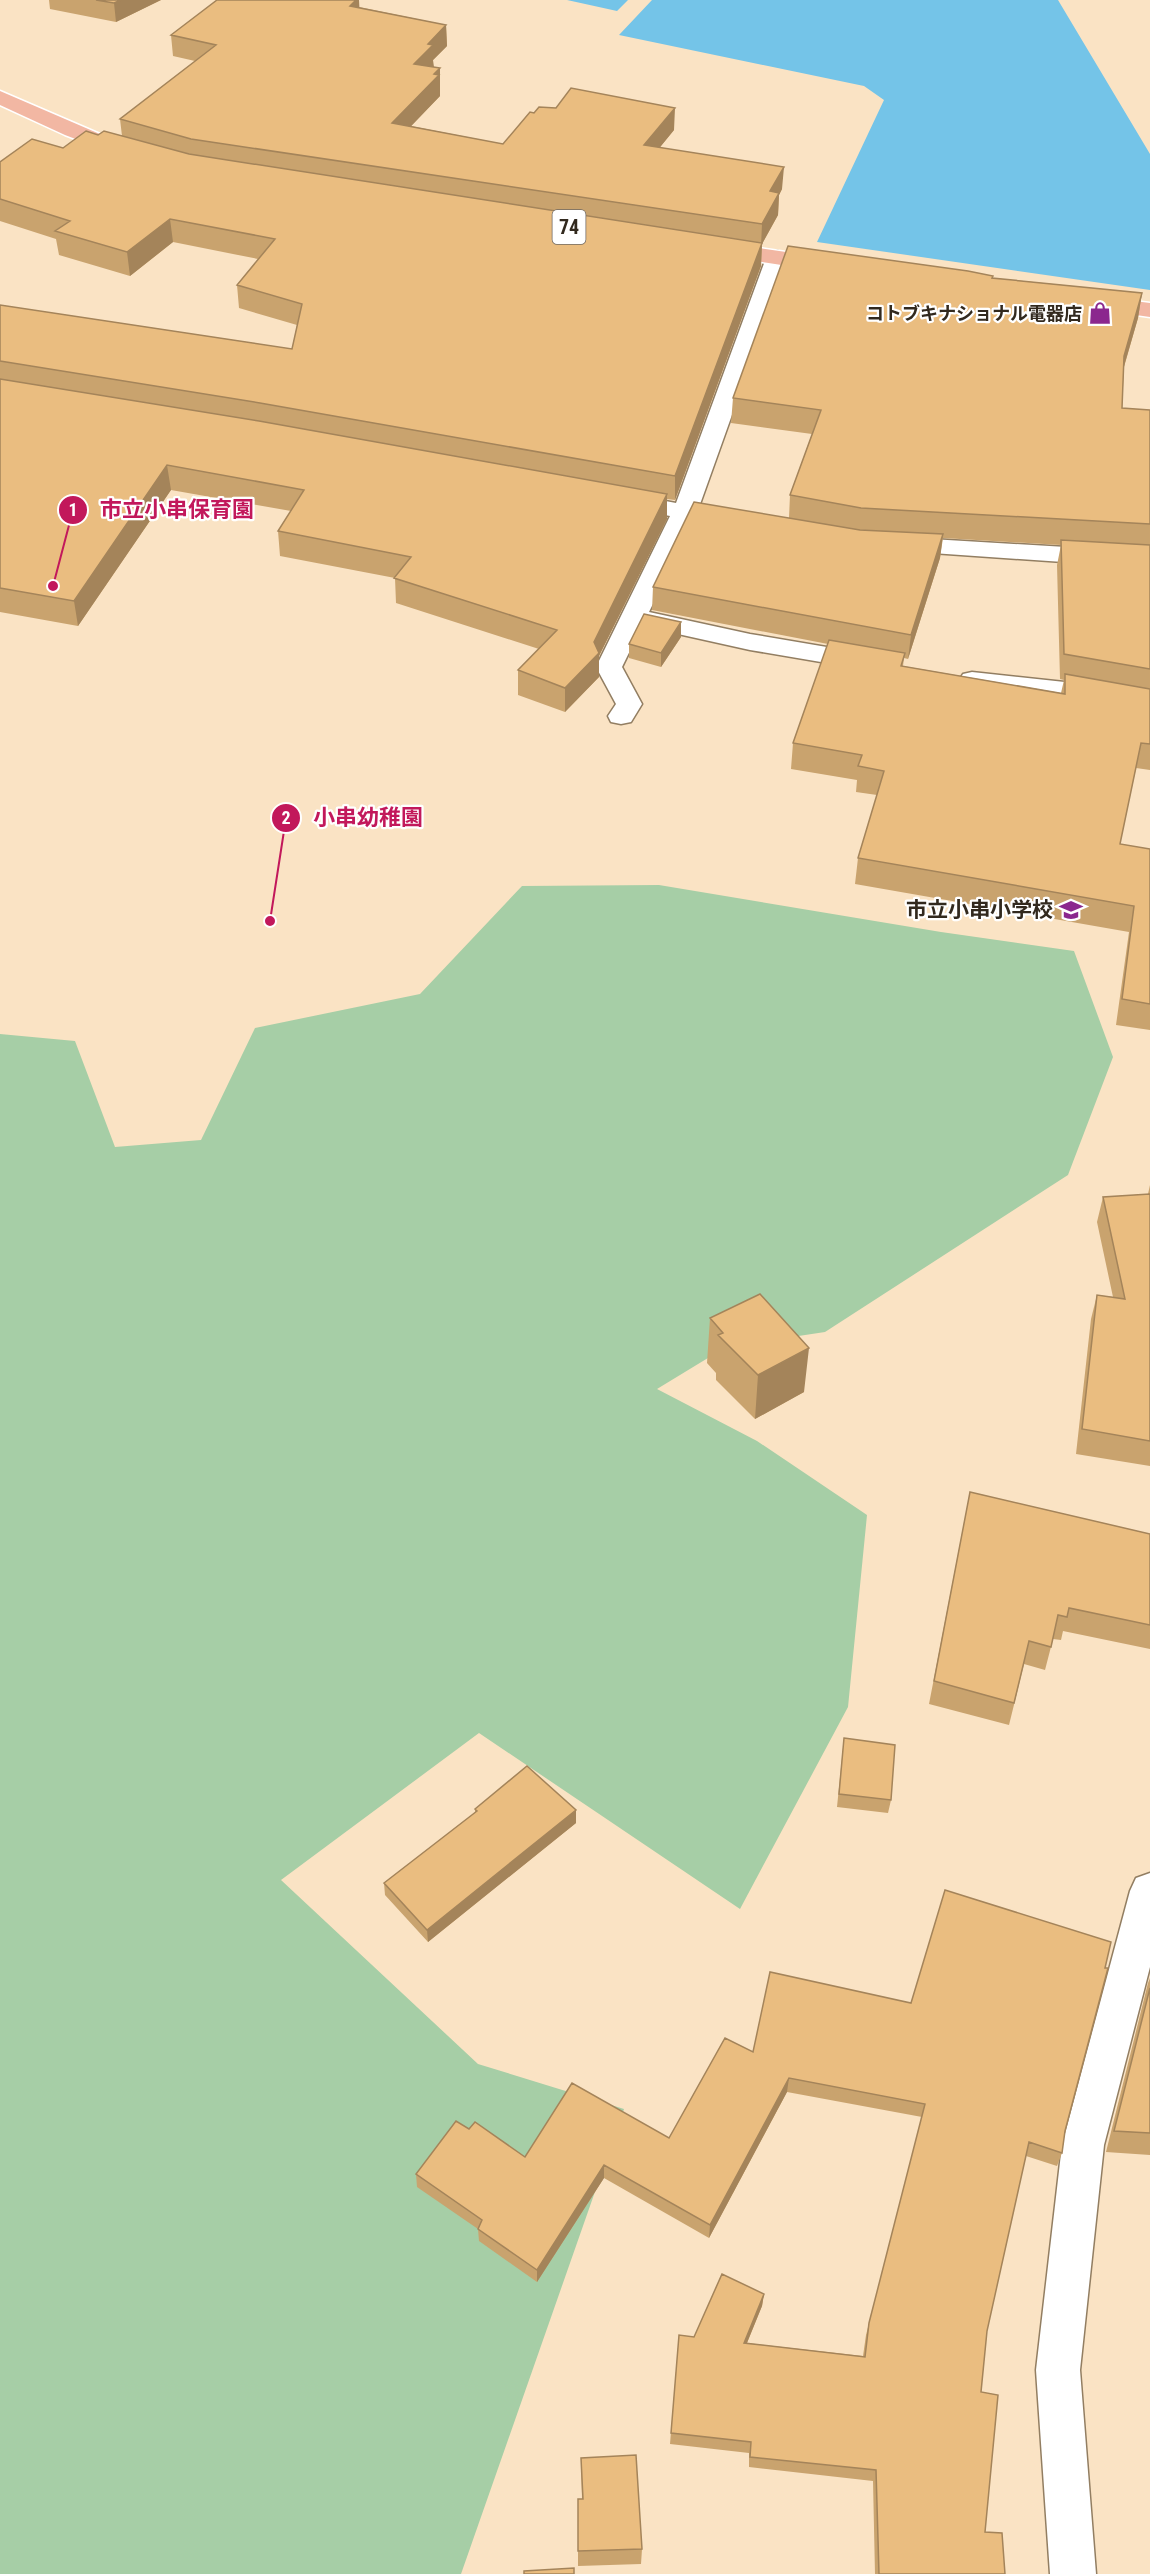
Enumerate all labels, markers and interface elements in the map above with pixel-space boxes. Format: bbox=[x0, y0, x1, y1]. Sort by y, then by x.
road number: 74 bbox=[552, 210, 586, 244]
shop icon: コトブキナショナル電器店 bbox=[1087, 300, 1113, 326]
place label: コトブキナショナル電器店 bbox=[866, 303, 1082, 324]
callout: 市立小串保育園 bbox=[58, 490, 266, 530]
text: 市立小串保育園 bbox=[100, 497, 254, 522]
text: 1 bbox=[68, 499, 78, 520]
callout: 小串幼稚園 bbox=[271, 798, 435, 838]
text: 小串幼稚園 bbox=[313, 805, 423, 830]
text: 2 bbox=[281, 807, 291, 828]
school or university icon: 市立小串小学校 bbox=[1058, 897, 1084, 923]
place label: 市立小串小学校 bbox=[906, 898, 1053, 922]

